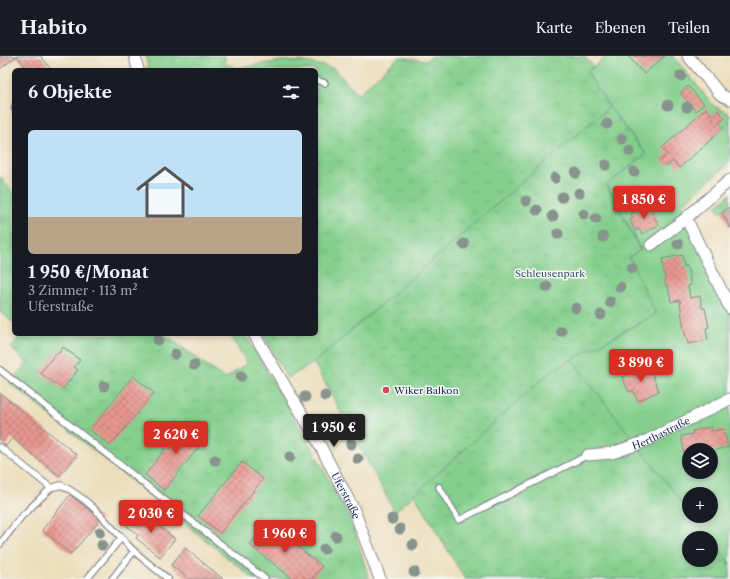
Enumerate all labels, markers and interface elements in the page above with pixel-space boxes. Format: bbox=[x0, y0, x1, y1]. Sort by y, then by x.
text: Habito bbox=[20, 16, 87, 39]
text: Karte bbox=[536, 19, 573, 37]
text: Ebenen bbox=[595, 19, 646, 37]
text: Teilen bbox=[668, 19, 710, 37]
icon: filters bbox=[280, 81, 302, 103]
text: 6 Objekte bbox=[28, 82, 112, 102]
icon: home bbox=[129, 156, 201, 228]
pin: 1 850 € bbox=[607, 186, 681, 220]
text: 1 850 € bbox=[622, 191, 666, 207]
text: 1 950 €/Monat bbox=[28, 262, 148, 282]
park label: Schleusenpark bbox=[515, 267, 586, 280]
text: 3 Zimmer · 113 m² bbox=[28, 282, 138, 298]
text: Uferstraße bbox=[28, 298, 94, 314]
pin: 3 890 € bbox=[604, 349, 678, 383]
text: 3 890 € bbox=[618, 354, 664, 370]
place label: Wiker Balkon bbox=[393, 384, 459, 397]
marker: Wiker Balkon bbox=[381, 385, 391, 395]
street label: Herthastraße bbox=[630, 413, 693, 452]
pin: 1 950 € bbox=[297, 414, 371, 448]
text: 1 950 € bbox=[312, 419, 356, 435]
pin: 2 620 € bbox=[139, 421, 213, 455]
text: 2 620 € bbox=[153, 426, 199, 442]
map controls bbox=[682, 443, 718, 567]
button: layers bbox=[682, 443, 718, 479]
street label: Uferstraße bbox=[329, 470, 363, 521]
button: + bbox=[682, 487, 718, 523]
pin: 2 030 € bbox=[114, 500, 188, 534]
text: 2 030 € bbox=[128, 505, 174, 521]
pin: 1 960 € bbox=[248, 520, 322, 554]
text: 1 960 € bbox=[263, 525, 307, 541]
button: − bbox=[682, 531, 718, 567]

